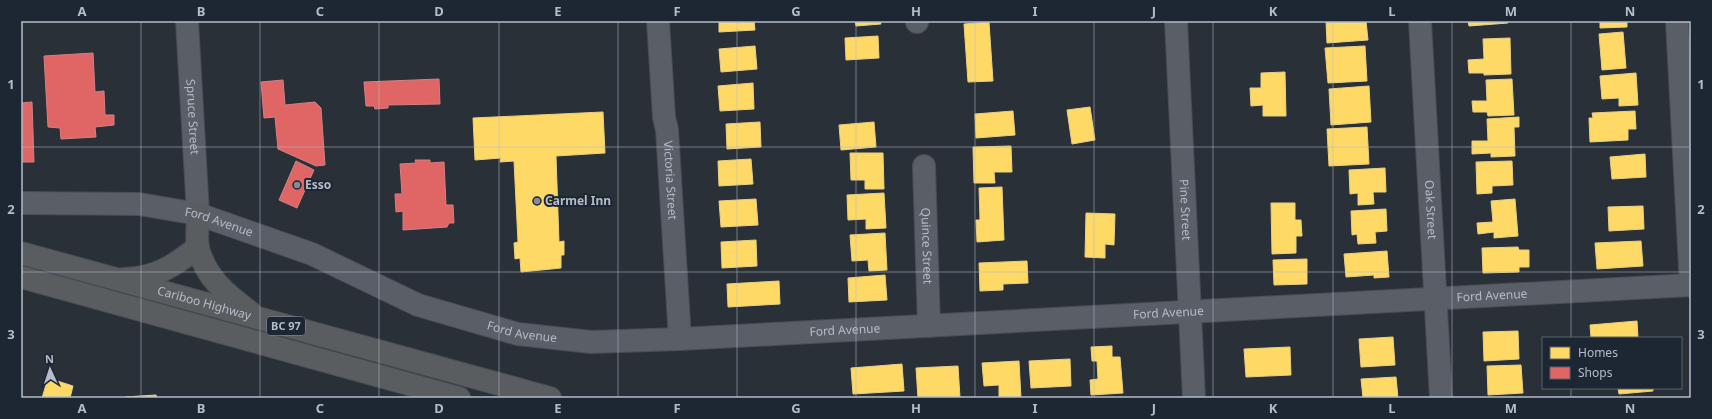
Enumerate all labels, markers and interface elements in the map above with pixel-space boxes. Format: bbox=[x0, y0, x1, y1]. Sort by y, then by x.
text: A bbox=[78, 2, 87, 20]
text: B bbox=[197, 2, 205, 20]
text: C bbox=[316, 2, 324, 20]
text: D bbox=[434, 2, 444, 20]
text: E bbox=[554, 2, 562, 20]
text: F bbox=[673, 2, 681, 20]
text: G bbox=[791, 2, 801, 20]
text: H bbox=[911, 2, 921, 20]
text: I bbox=[1032, 2, 1038, 20]
text: J bbox=[1151, 2, 1156, 20]
text: K bbox=[1269, 2, 1278, 20]
text: L bbox=[1388, 2, 1396, 20]
text: M bbox=[1505, 2, 1517, 20]
text: N bbox=[1625, 2, 1635, 20]
text: 1 bbox=[7, 75, 15, 93]
text: 1 bbox=[1697, 75, 1705, 93]
street label: Spruce Street bbox=[182, 79, 204, 156]
street label: Victoria Street bbox=[660, 140, 682, 221]
place label: Esso bbox=[305, 176, 331, 193]
street label: Pine Street bbox=[1176, 179, 1195, 241]
marker: Esso bbox=[292, 180, 302, 190]
street label: Oak Street bbox=[1421, 180, 1441, 240]
place label: Carmel Inn bbox=[545, 192, 611, 209]
marker: Carmel Inn bbox=[532, 196, 542, 206]
text: 2 bbox=[7, 200, 15, 218]
text: 2 bbox=[1697, 200, 1705, 218]
street label: Ford Avenue bbox=[184, 203, 256, 241]
street label: Quince Street bbox=[917, 207, 937, 285]
street label: Cariboo Highway bbox=[156, 282, 254, 324]
street label: Ford Avenue bbox=[1456, 285, 1528, 306]
street label: Ford Avenue bbox=[1133, 302, 1204, 323]
street label: Ford Avenue bbox=[485, 316, 558, 346]
road number: BC 97 bbox=[267, 317, 305, 335]
street label: Ford Avenue bbox=[809, 319, 881, 340]
text: 3 bbox=[7, 325, 15, 343]
text: 3 bbox=[1697, 325, 1705, 343]
legend bbox=[1542, 337, 1682, 389]
text: Homes bbox=[1578, 344, 1618, 361]
north arrow bbox=[30, 349, 70, 389]
text: N bbox=[45, 351, 54, 366]
text: Shops bbox=[1578, 364, 1613, 381]
text: A bbox=[78, 399, 87, 417]
text: B bbox=[197, 399, 205, 417]
text: C bbox=[316, 399, 324, 417]
text: D bbox=[434, 399, 444, 417]
text: E bbox=[554, 399, 562, 417]
text: F bbox=[673, 399, 681, 417]
text: G bbox=[791, 399, 801, 417]
text: H bbox=[911, 399, 921, 417]
text: I bbox=[1032, 399, 1038, 417]
text: J bbox=[1151, 399, 1156, 417]
text: K bbox=[1269, 399, 1278, 417]
text: L bbox=[1388, 399, 1396, 417]
text: M bbox=[1505, 399, 1517, 417]
text: N bbox=[1625, 399, 1635, 417]

